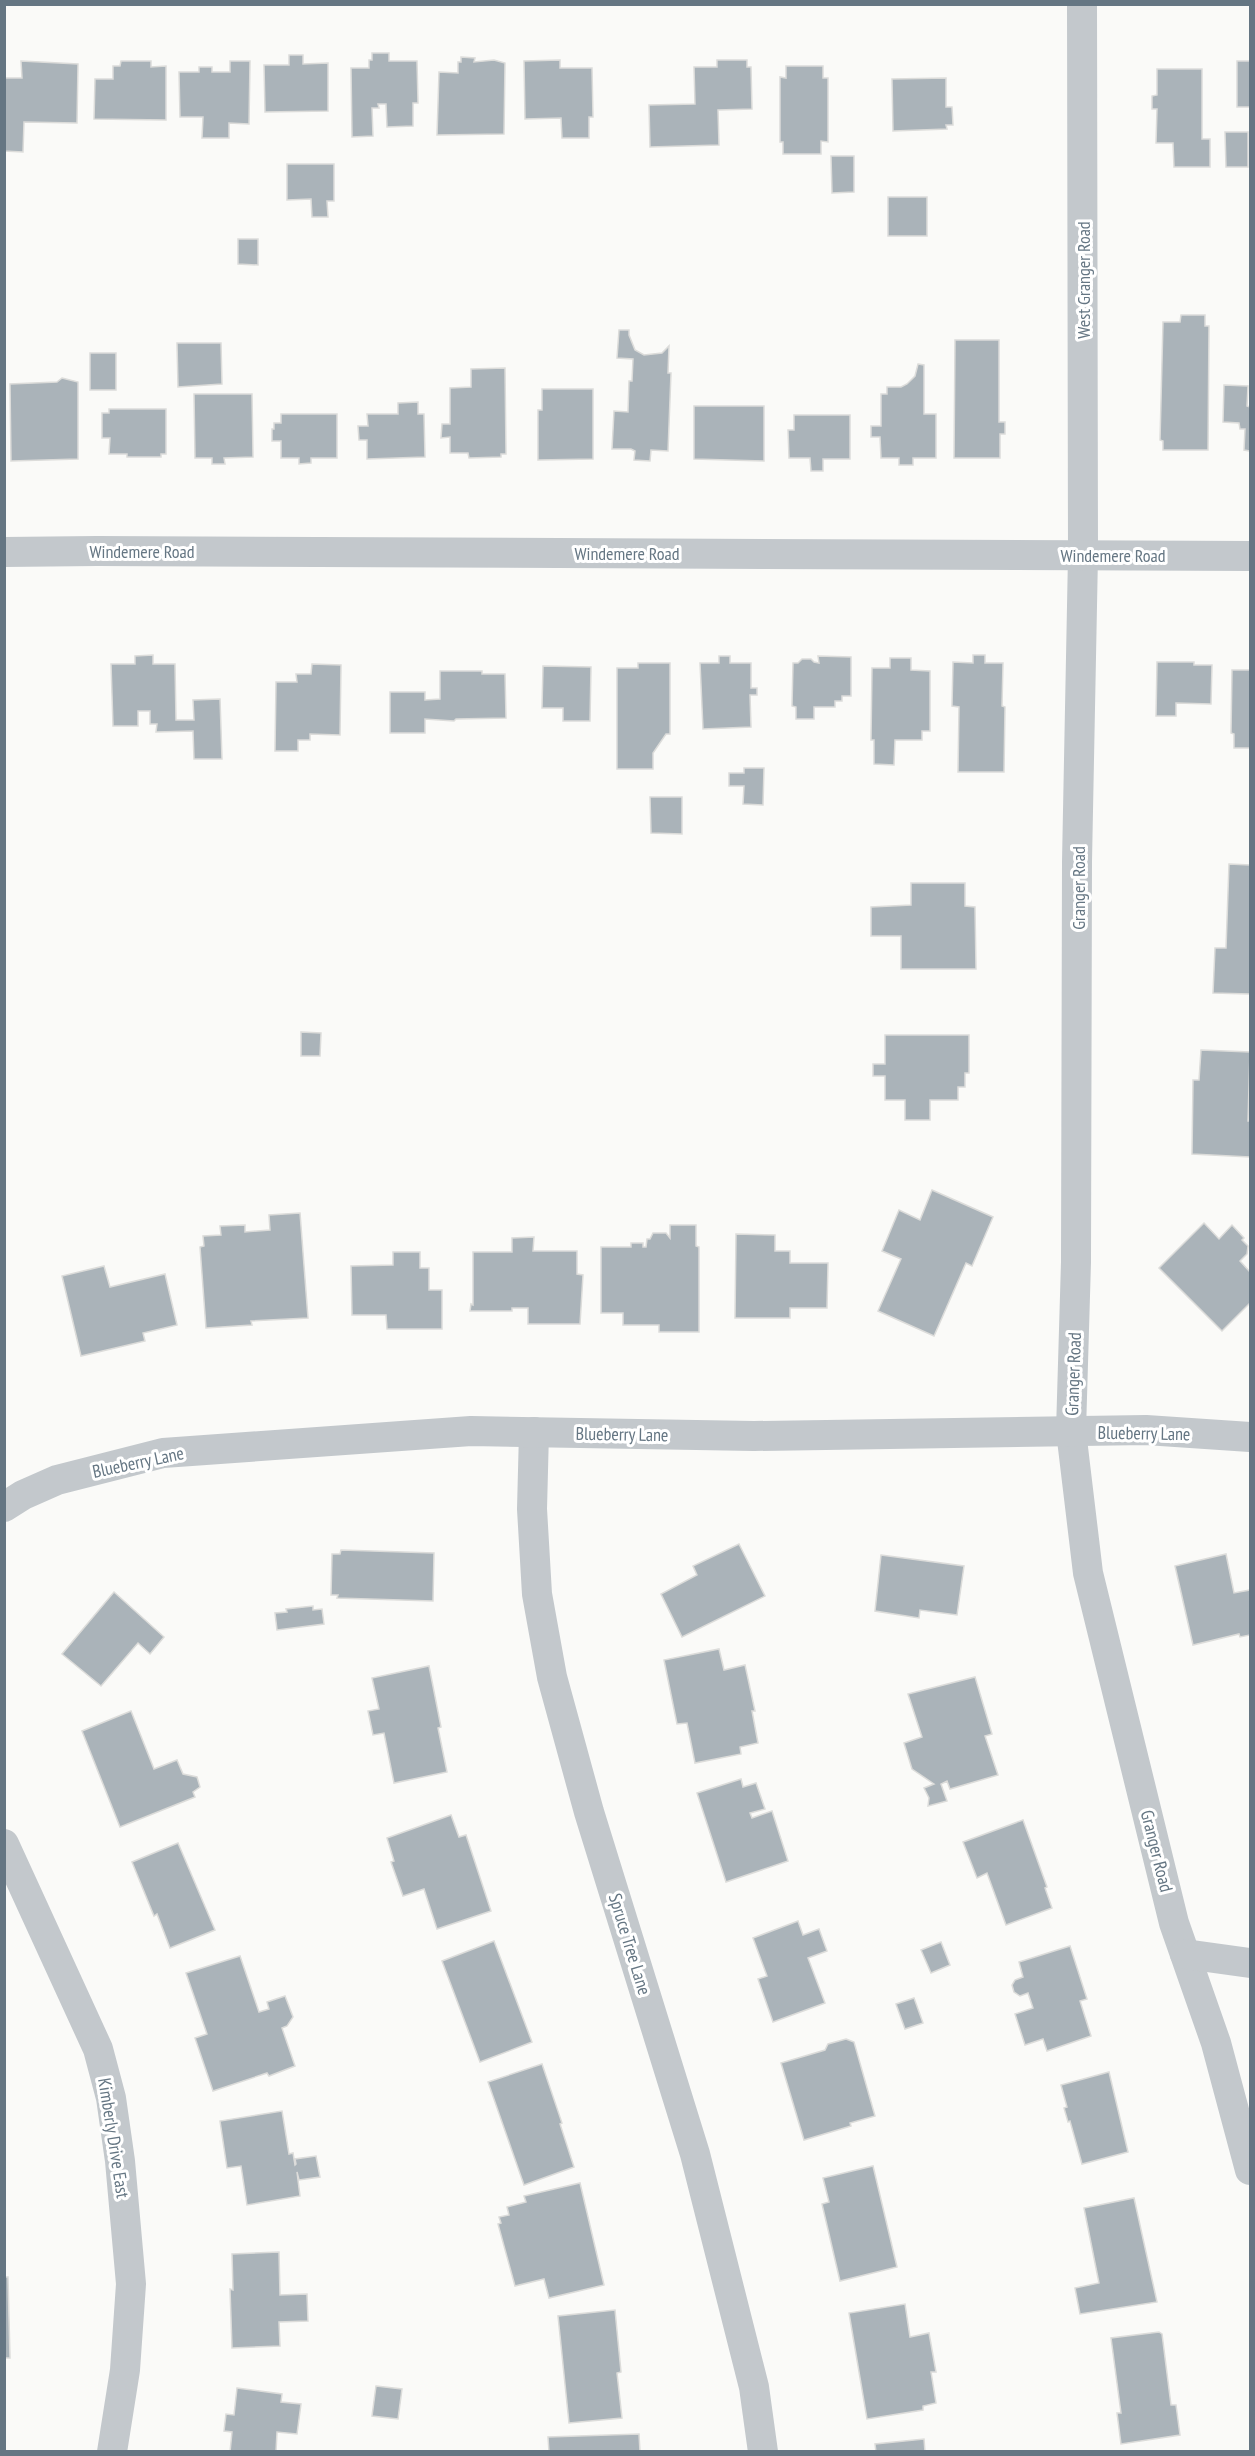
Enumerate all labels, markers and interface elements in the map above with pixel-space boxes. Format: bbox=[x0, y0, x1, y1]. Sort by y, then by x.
street label: West Granger Road bbox=[1072, 221, 1095, 339]
street label: Windemere Road bbox=[89, 540, 195, 563]
street label: Windemere Road bbox=[574, 542, 680, 565]
street label: Windemere Road bbox=[1060, 544, 1166, 567]
street label: Granger Road bbox=[1067, 846, 1090, 930]
street label: Granger Road bbox=[1060, 1332, 1086, 1416]
street label: Blueberry Lane bbox=[1097, 1421, 1191, 1445]
street label: Blueberry Lane bbox=[575, 1422, 669, 1446]
street label: Blueberry Lane bbox=[90, 1441, 186, 1483]
street label: Granger Road bbox=[1136, 1808, 1178, 1894]
street label: Spruce Tree Lane bbox=[604, 1890, 656, 1998]
street label: Kimberly Drive East bbox=[93, 2076, 135, 2200]

